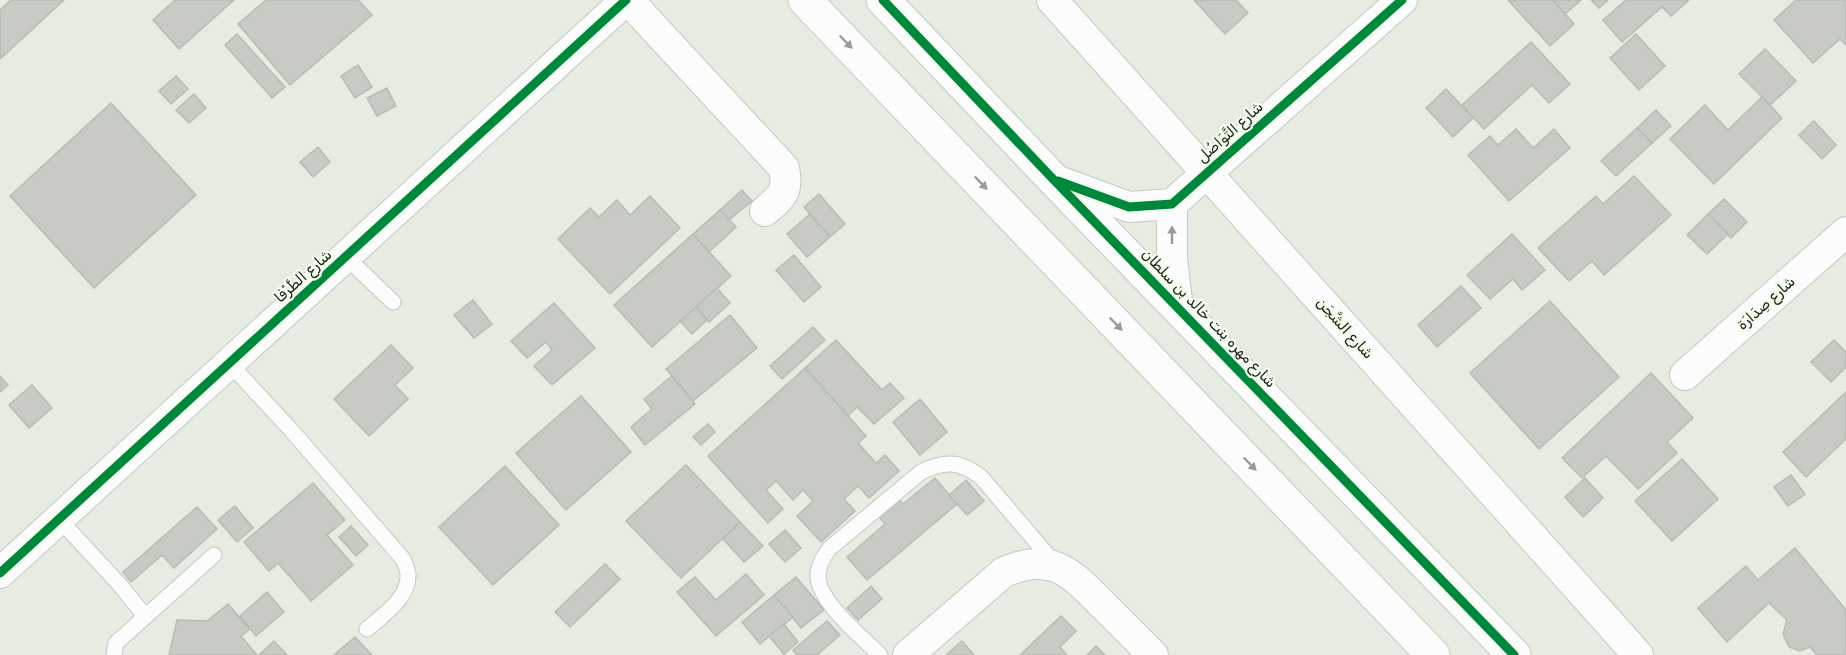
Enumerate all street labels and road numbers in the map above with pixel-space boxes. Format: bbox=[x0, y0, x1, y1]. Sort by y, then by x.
street label: شارع التَّوَاصُل bbox=[1193, 98, 1268, 168]
street label: شارع مهره بنت خالد بن سلطان bbox=[1137, 245, 1280, 392]
street label: شارع الطَّرْفا bbox=[271, 246, 337, 308]
street label: شارع صِدَارَة bbox=[1733, 272, 1800, 335]
street label: شارع الشَّجَن bbox=[1311, 293, 1377, 364]

